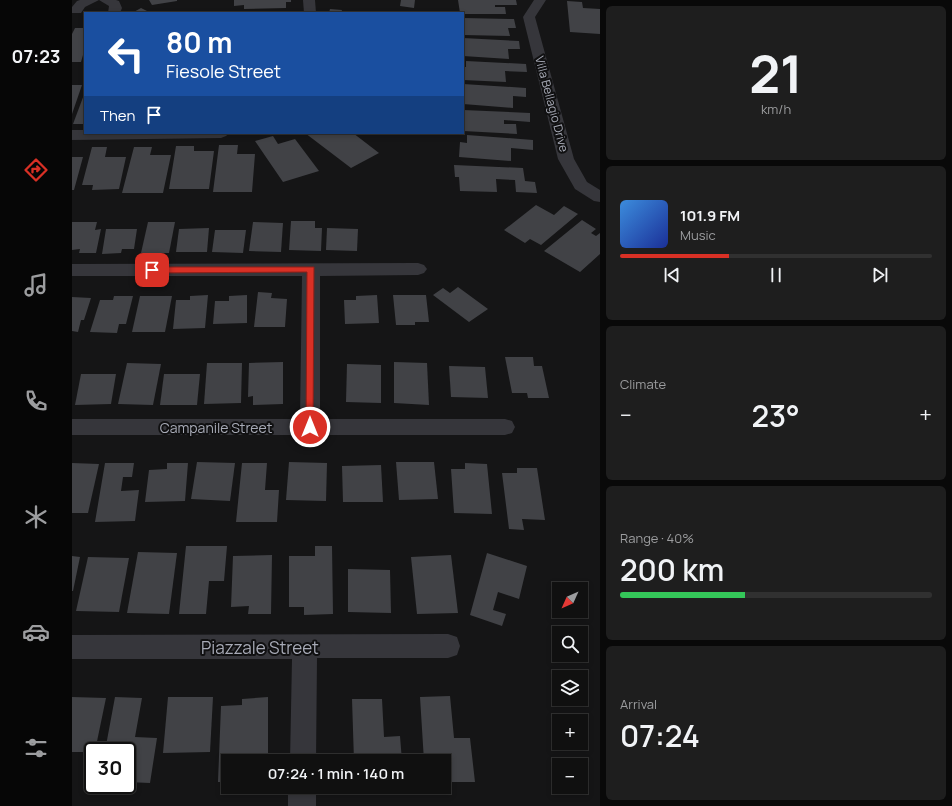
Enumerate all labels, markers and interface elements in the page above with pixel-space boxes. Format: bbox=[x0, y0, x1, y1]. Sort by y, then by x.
text: 80 m bbox=[166, 23, 232, 61]
icon: left bbox=[100, 28, 152, 80]
text: 21 bbox=[749, 38, 803, 109]
text: 07:23 bbox=[12, 44, 60, 68]
street label: Villa Bellagio Drive bbox=[531, 54, 573, 154]
text: Fiesole Street bbox=[166, 59, 281, 83]
text: km/h bbox=[761, 100, 791, 118]
icon: arrive bbox=[143, 104, 165, 126]
text: Then bbox=[100, 105, 135, 126]
icon: directions bbox=[22, 156, 50, 184]
text: 101.9 FM bbox=[680, 205, 740, 226]
text: Music bbox=[680, 226, 716, 244]
pin bbox=[135, 253, 169, 287]
icon: arrive bbox=[141, 259, 163, 281]
icon: previous bbox=[661, 264, 683, 286]
icon: pause bbox=[765, 264, 787, 286]
icon: next bbox=[869, 264, 891, 286]
icon: music bbox=[22, 271, 50, 299]
text: Climate bbox=[620, 375, 666, 393]
icon: phone bbox=[22, 387, 50, 415]
text: 23° bbox=[751, 395, 800, 436]
text: − bbox=[620, 400, 632, 430]
text: + bbox=[919, 400, 932, 430]
position arrow bbox=[289, 406, 331, 448]
street label: Campanile Street bbox=[160, 418, 273, 437]
icon: climate bbox=[22, 503, 50, 531]
text: Range · 40% bbox=[620, 529, 694, 547]
text: 200 km bbox=[620, 549, 724, 590]
north arrow bbox=[552, 582, 588, 618]
map controls bbox=[552, 582, 588, 794]
icon: car bbox=[22, 618, 50, 646]
button: search bbox=[552, 626, 588, 662]
street label: Piazzale Street bbox=[201, 636, 319, 659]
button: layers bbox=[552, 670, 588, 706]
text: Arrival bbox=[620, 695, 657, 713]
button: + bbox=[552, 714, 588, 750]
text: 07:24 bbox=[620, 715, 700, 756]
icon: filters bbox=[22, 734, 50, 762]
speed limit sign: 30 bbox=[84, 742, 136, 794]
button: − bbox=[552, 758, 588, 794]
text: 07:24 · 1 min · 140 m bbox=[268, 763, 404, 784]

